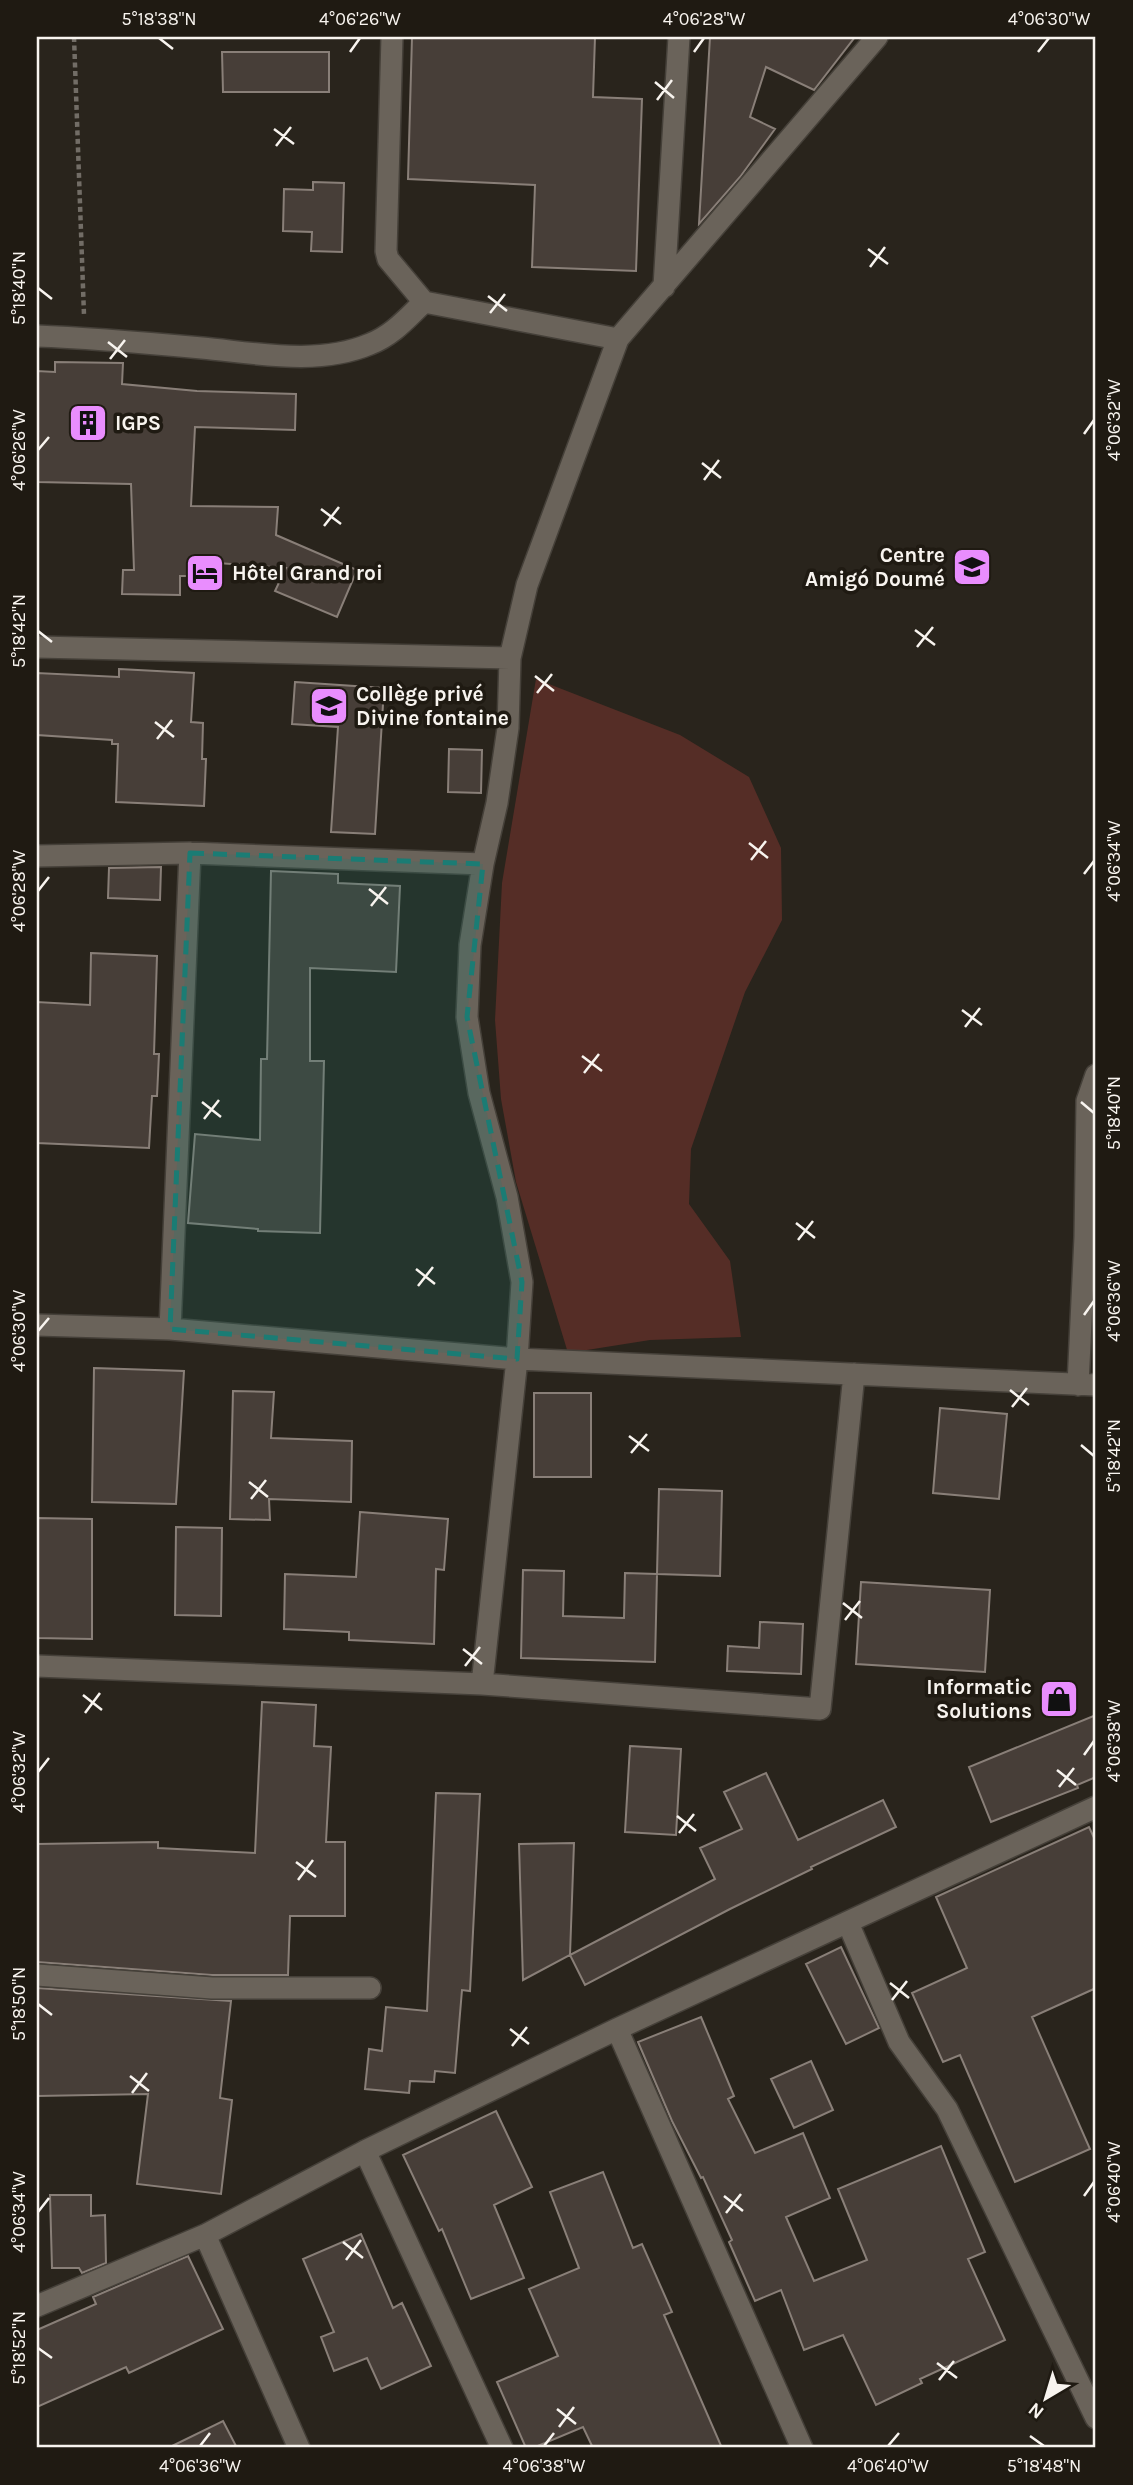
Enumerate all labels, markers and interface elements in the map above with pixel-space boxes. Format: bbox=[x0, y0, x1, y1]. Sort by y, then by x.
text: 5°18'38"N bbox=[121, 8, 197, 30]
text: 4°06'26"W bbox=[319, 8, 401, 30]
text: 4°06'28"W bbox=[663, 8, 745, 30]
text: 4°06'30"W bbox=[1008, 8, 1090, 30]
text: 5°18'40"N bbox=[8, 251, 30, 325]
text: 4°06'32"W bbox=[1103, 379, 1125, 461]
building icon: IGPS bbox=[67, 402, 109, 444]
text: 4°06'26"W bbox=[8, 409, 30, 491]
place label: IGPS bbox=[115, 411, 161, 435]
place label: Centre Amigó Doumé bbox=[805, 543, 945, 591]
school or university icon: Centre Amigó Doumé bbox=[951, 546, 993, 588]
hotel icon: Hôtel Grand roi bbox=[184, 552, 226, 594]
place label: Hôtel Grand roi bbox=[232, 561, 383, 585]
text: 5°18'42"N bbox=[8, 594, 30, 668]
place label: Collège privé Divine fontaine bbox=[356, 682, 509, 730]
school or university icon: Collège privé Divine fontaine bbox=[308, 685, 350, 727]
text: 4°06'34"W bbox=[1103, 820, 1125, 902]
text: 4°06'28"W bbox=[8, 850, 30, 932]
text: 5°18'40"N bbox=[1103, 1076, 1125, 1150]
text: 4°06'36"W bbox=[1103, 1260, 1125, 1342]
text: 4°06'30"W bbox=[8, 1290, 30, 1372]
text: 5°18'42"N bbox=[1103, 1419, 1125, 1493]
place label: Informatic Solutions bbox=[926, 1675, 1032, 1723]
shop icon: Informatic Solutions bbox=[1038, 1678, 1080, 1720]
text: 4°06'38"W bbox=[1103, 1700, 1125, 1782]
text: 4°06'32"W bbox=[8, 1731, 30, 1813]
text: 5°18'50"N bbox=[8, 1967, 30, 2041]
text: 4°06'40"W bbox=[1103, 2141, 1125, 2223]
text: 4°06'34"W bbox=[8, 2171, 30, 2253]
text: 5°18'52"N bbox=[8, 2311, 30, 2385]
north arrow bbox=[1010, 2362, 1080, 2432]
text: N bbox=[1024, 2398, 1048, 2423]
text: 4°06'36"W bbox=[159, 2455, 241, 2477]
text: 4°06'38"W bbox=[503, 2455, 585, 2477]
text: 4°06'40"W bbox=[847, 2455, 929, 2477]
text: 5°18'48"N bbox=[1007, 2455, 1081, 2477]

